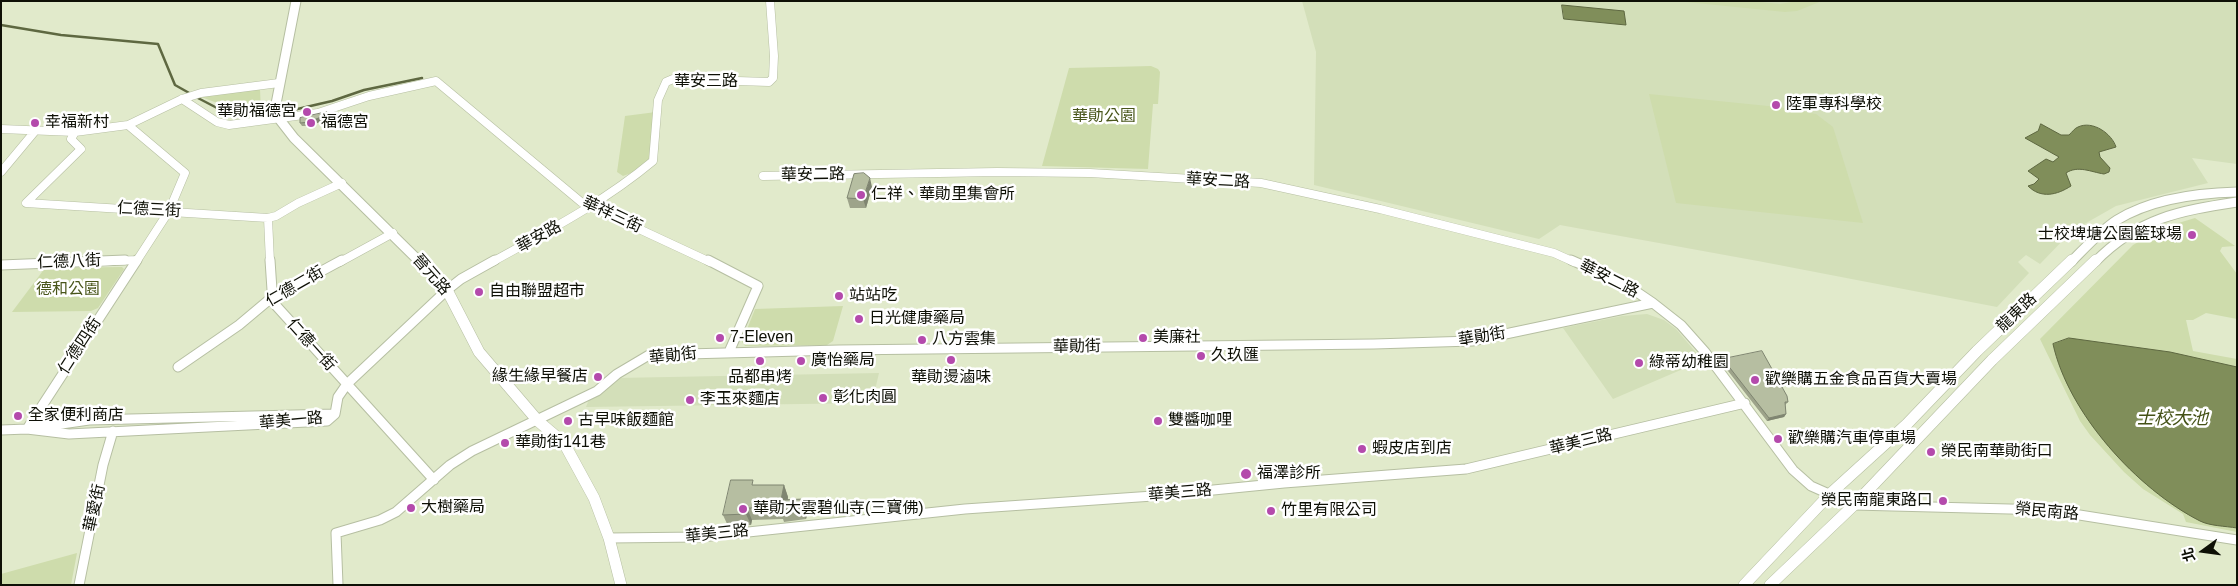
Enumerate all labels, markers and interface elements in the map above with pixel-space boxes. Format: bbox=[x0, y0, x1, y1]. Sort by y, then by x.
street label: 華安三路 bbox=[674, 72, 738, 92]
place label: 陸軍專科學校 bbox=[1786, 95, 1882, 115]
marker: 陸軍專科學校 bbox=[1770, 99, 1782, 111]
place label: 華勛福德宮 bbox=[217, 102, 297, 122]
marker: 華勛福德宮 bbox=[301, 106, 313, 118]
park label: 華勛公園 bbox=[1072, 107, 1136, 127]
place label: 幸福新村 bbox=[45, 113, 109, 133]
place label: 福德宮 bbox=[321, 113, 369, 133]
marker: 幸福新村 bbox=[29, 117, 41, 129]
marker: 福德宮 bbox=[305, 117, 317, 129]
street label: 華安二路 bbox=[781, 165, 845, 185]
street label: 華安二路 bbox=[1186, 170, 1250, 192]
place label: 仁祥、華勛里集會所 bbox=[871, 185, 1015, 205]
marker: 仁祥、華勛里集會所 bbox=[855, 189, 867, 201]
street label: 華祥三街 bbox=[579, 193, 645, 237]
street label: 仁德三街 bbox=[117, 199, 181, 221]
street label: 華安路 bbox=[513, 217, 565, 257]
place label: 士校埤塘公園籃球場 bbox=[2038, 225, 2182, 245]
marker: 士校埤塘公園籃球場 bbox=[2186, 229, 2198, 241]
street label: 仁德八街 bbox=[37, 251, 101, 273]
street label: 晉元路 bbox=[408, 251, 454, 299]
street label: 華安二路 bbox=[1576, 256, 1642, 302]
street label: 仁德二街 bbox=[262, 263, 328, 311]
park label: 德和公園 bbox=[36, 280, 100, 300]
place label: 自由聯盟超市 bbox=[489, 282, 585, 302]
marker: 自由聯盟超市 bbox=[473, 286, 485, 298]
place label: 站站吃 bbox=[849, 286, 897, 306]
street label: 龍東路 bbox=[1993, 289, 2041, 337]
marker: 站站吃 bbox=[833, 290, 845, 302]
place label: 日光健康藥局 bbox=[869, 309, 965, 329]
marker: 日光健康藥局 bbox=[853, 313, 865, 325]
street label: 仁德四街 bbox=[55, 314, 105, 378]
street label: 仁德一街 bbox=[282, 315, 340, 375]
street label: 華勛街 bbox=[1457, 324, 1507, 350]
place label: 7-Eleven bbox=[730, 328, 793, 348]
place label: 美廉社 bbox=[1153, 328, 1201, 348]
place label: 八方雲集 bbox=[932, 330, 996, 350]
marker: 7-Eleven bbox=[714, 332, 726, 344]
marker: 美廉社 bbox=[1137, 332, 1149, 344]
marker: 八方雲集 bbox=[916, 334, 928, 346]
street label: 華勛街 bbox=[1053, 337, 1101, 357]
street label: 華勛街 bbox=[648, 344, 698, 368]
place label: 久玖匯 bbox=[1211, 346, 1259, 366]
marker: 久玖匯 bbox=[1195, 350, 1207, 362]
place label: 廣怡藥局 bbox=[811, 351, 875, 371]
place label: 綠蒂幼稚園 bbox=[1649, 353, 1729, 373]
marker: 華勛燙滷味 bbox=[945, 354, 957, 366]
marker: 品都串烤 bbox=[754, 355, 766, 367]
marker: 廣怡藥局 bbox=[795, 355, 807, 367]
marker: 綠蒂幼稚園 bbox=[1633, 357, 1645, 369]
place label: 緣生緣早餐店 bbox=[492, 367, 588, 387]
place label: 品都串烤 bbox=[728, 368, 792, 388]
place label: 華勛燙滷味 bbox=[911, 368, 991, 388]
place label: 歡樂購五金食品百貨大賣場 bbox=[1765, 370, 1957, 390]
marker: 緣生緣早餐店 bbox=[592, 371, 604, 383]
marker: 歡樂購五金食品百貨大賣場 bbox=[1749, 374, 1761, 386]
place label: 彰化肉圓 bbox=[833, 388, 897, 408]
place label: 李玉來麵店 bbox=[700, 390, 780, 410]
marker: 彰化肉圓 bbox=[817, 392, 829, 404]
marker: 李玉來麵店 bbox=[684, 394, 696, 406]
place label: 全家便利商店 bbox=[28, 406, 124, 426]
water label: 士校大池 bbox=[2136, 408, 2208, 430]
street label: 華美一路 bbox=[258, 409, 324, 433]
marker: 全家便利商店 bbox=[12, 410, 24, 422]
place label: 古早味飯麵館 bbox=[578, 411, 674, 431]
place label: 雙醬咖哩 bbox=[1168, 411, 1232, 431]
marker: 古早味飯麵館 bbox=[562, 415, 574, 427]
marker: 雙醬咖哩 bbox=[1152, 415, 1164, 427]
street label: 華美三路 bbox=[1548, 425, 1614, 459]
place label: 歡樂購汽車停車場 bbox=[1788, 429, 1916, 449]
place label: 華勛街141巷 bbox=[515, 433, 606, 453]
marker: 歡樂購汽車停車場 bbox=[1772, 433, 1784, 445]
marker: 華勛街141巷 bbox=[499, 437, 511, 449]
place label: 蝦皮店到店 bbox=[1372, 439, 1452, 459]
place label: 榮民南華勛街口 bbox=[1941, 442, 2053, 462]
marker: 蝦皮店到店 bbox=[1356, 443, 1368, 455]
marker: 榮民南華勛街口 bbox=[1925, 446, 1937, 458]
place label: 福澤診所 bbox=[1257, 464, 1321, 484]
marker: 福澤診所 bbox=[1239, 467, 1253, 481]
street label: 華美三路 bbox=[1147, 481, 1213, 505]
street label: 華愛街 bbox=[81, 483, 109, 533]
place label: 榮民南龍東路口 bbox=[1821, 491, 1933, 511]
marker: 榮民南龍東路口 bbox=[1937, 495, 1949, 507]
place label: 大樹藥局 bbox=[421, 498, 485, 518]
place label: 華勛大雲碧仙寺(三寶佛) bbox=[753, 499, 924, 519]
street label: 榮民南路 bbox=[2014, 500, 2080, 524]
place label: 竹里有限公司 bbox=[1281, 501, 1377, 521]
marker: 大樹藥局 bbox=[405, 502, 417, 514]
marker: 華勛大雲碧仙寺(三寶佛) bbox=[737, 503, 749, 515]
marker: 竹里有限公司 bbox=[1265, 505, 1277, 517]
street label: 華美三路 bbox=[684, 521, 750, 547]
north arrow bbox=[2178, 526, 2228, 576]
text: 北 bbox=[2179, 546, 2198, 563]

